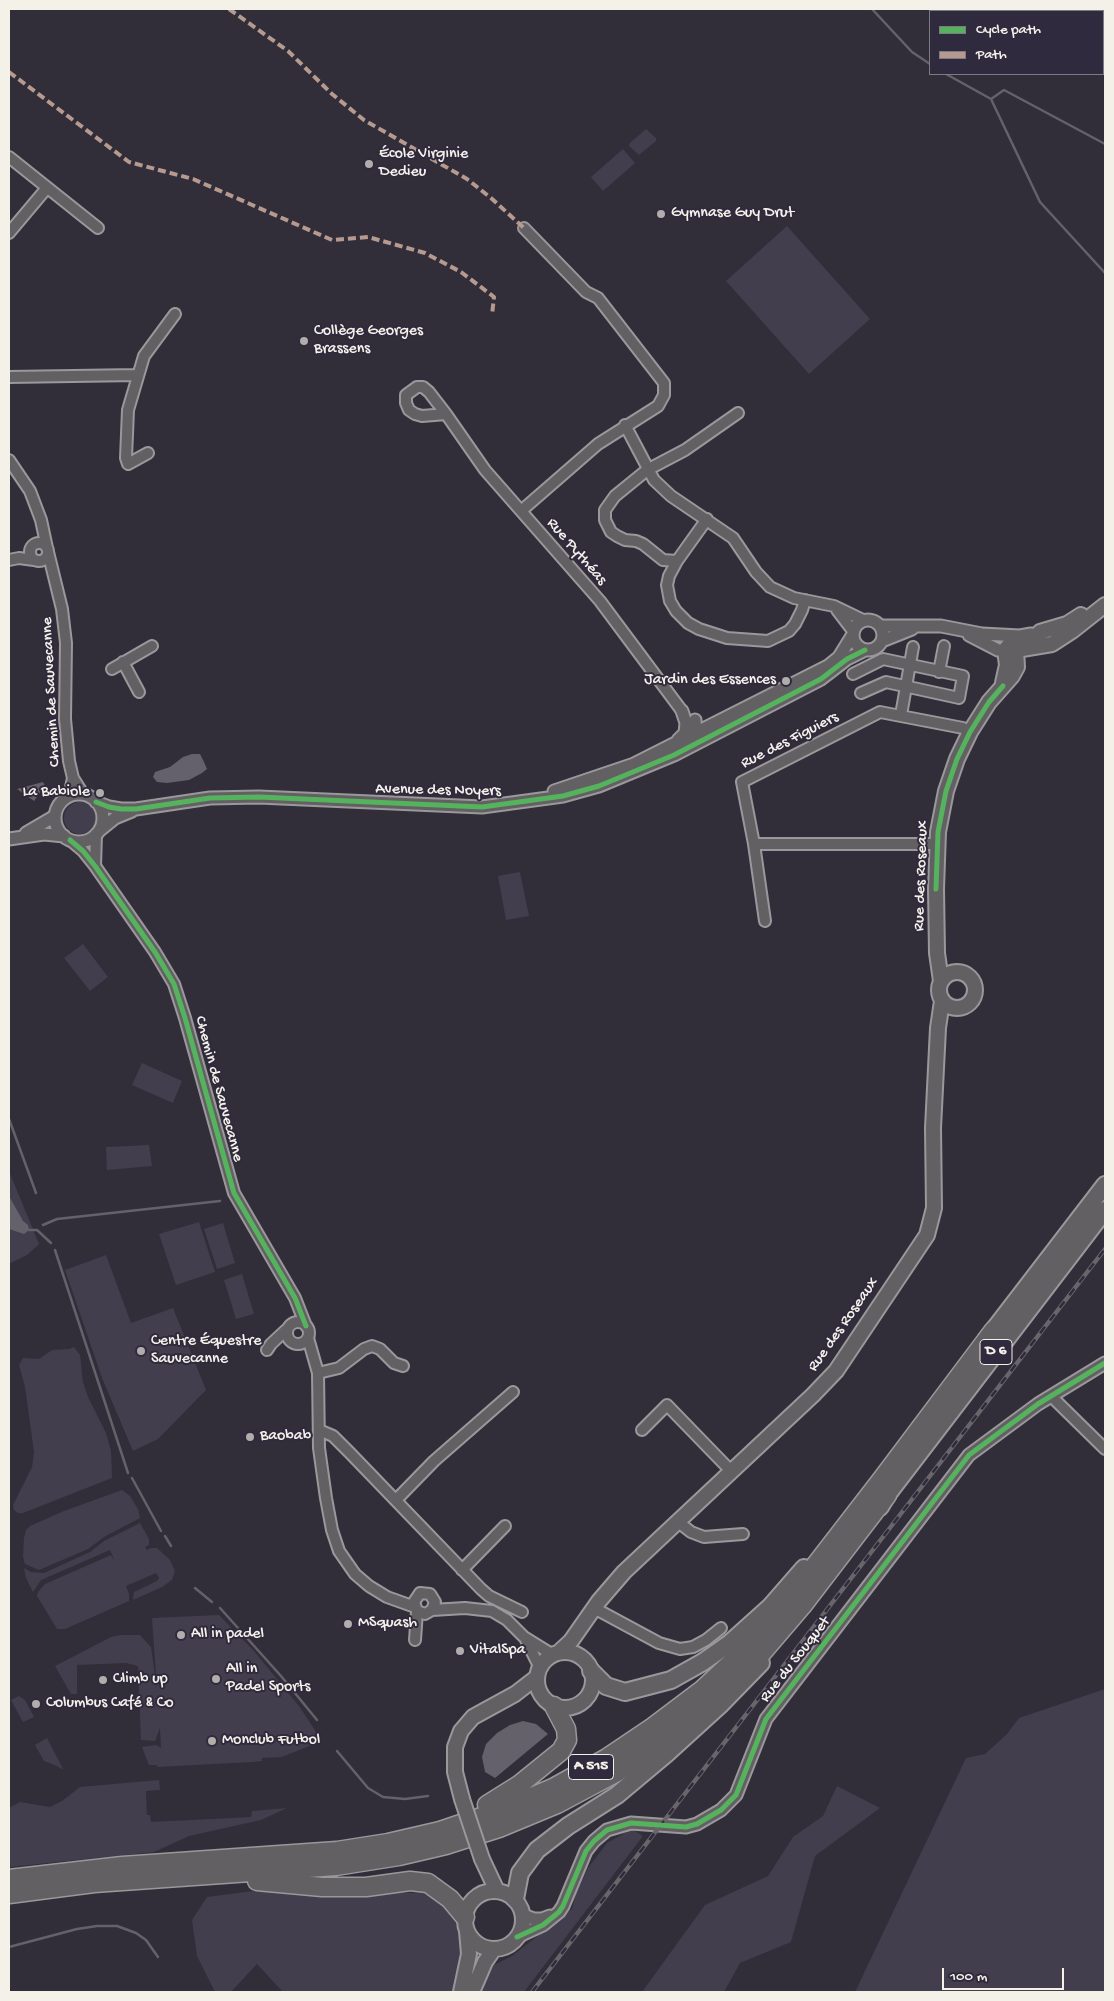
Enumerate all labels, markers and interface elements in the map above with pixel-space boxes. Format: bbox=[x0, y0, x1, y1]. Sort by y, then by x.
legend bbox=[929, 10, 1104, 75]
text: Cycle path bbox=[976, 21, 1041, 39]
text: Path bbox=[976, 46, 1007, 64]
place label: École Virginie Dedieu bbox=[379, 145, 468, 183]
marker: École Virginie Dedieu bbox=[363, 158, 375, 170]
place label: Gymnase Guy Drut bbox=[671, 204, 794, 224]
marker: Gymnase Guy Drut bbox=[655, 208, 667, 220]
place label: Collège Georges Brassens bbox=[314, 322, 423, 360]
marker: Collège Georges Brassens bbox=[298, 335, 310, 347]
street label: Rue Pythéas bbox=[542, 514, 610, 590]
street label: Chemin de Sauvecanne bbox=[38, 617, 66, 767]
place label: Jardin des Essences bbox=[644, 671, 776, 691]
marker: Jardin des Essences bbox=[780, 675, 792, 687]
street label: Rue des Figuiers bbox=[738, 708, 842, 774]
street label: Avenue des Noyers bbox=[375, 780, 501, 802]
place label: La Babiole bbox=[22, 783, 90, 803]
marker: La Babiole bbox=[94, 787, 106, 799]
street label: Rue des Roseaux bbox=[910, 820, 934, 932]
street label: Chemin de Sauvecanne bbox=[189, 1014, 247, 1164]
street label: Rue des Roseaux bbox=[804, 1274, 884, 1376]
place label: Centre Équestre Sauvecanne bbox=[151, 1332, 261, 1370]
road number: D 6 bbox=[980, 1340, 1012, 1364]
marker: Centre Équestre Sauvecanne bbox=[135, 1345, 147, 1357]
place label: Baobab bbox=[260, 1427, 311, 1447]
marker: Baobab bbox=[244, 1431, 256, 1443]
street label: Rue du Souquet bbox=[757, 1613, 835, 1707]
place label: MSquash bbox=[358, 1614, 417, 1634]
marker: MSquash bbox=[342, 1618, 354, 1630]
place label: All in padel bbox=[191, 1625, 264, 1645]
marker: All in padel bbox=[175, 1629, 187, 1641]
place label: VitalSpa bbox=[470, 1641, 525, 1661]
marker: VitalSpa bbox=[454, 1645, 466, 1657]
place label: All in Padel Sports bbox=[226, 1660, 310, 1698]
place label: Climb up bbox=[113, 1670, 168, 1690]
marker: All in Padel Sports bbox=[210, 1673, 222, 1685]
marker: Climb up bbox=[97, 1674, 109, 1686]
place label: Columbus Café & Co bbox=[46, 1694, 174, 1714]
marker: Columbus Café & Co bbox=[30, 1698, 42, 1710]
place label: Monclub Futbol bbox=[222, 1731, 320, 1751]
marker: Monclub Futbol bbox=[206, 1735, 218, 1747]
road number: A 515 bbox=[568, 1754, 614, 1780]
scale bar bbox=[944, 1958, 1066, 1990]
text: 100 m bbox=[950, 1968, 987, 1986]

